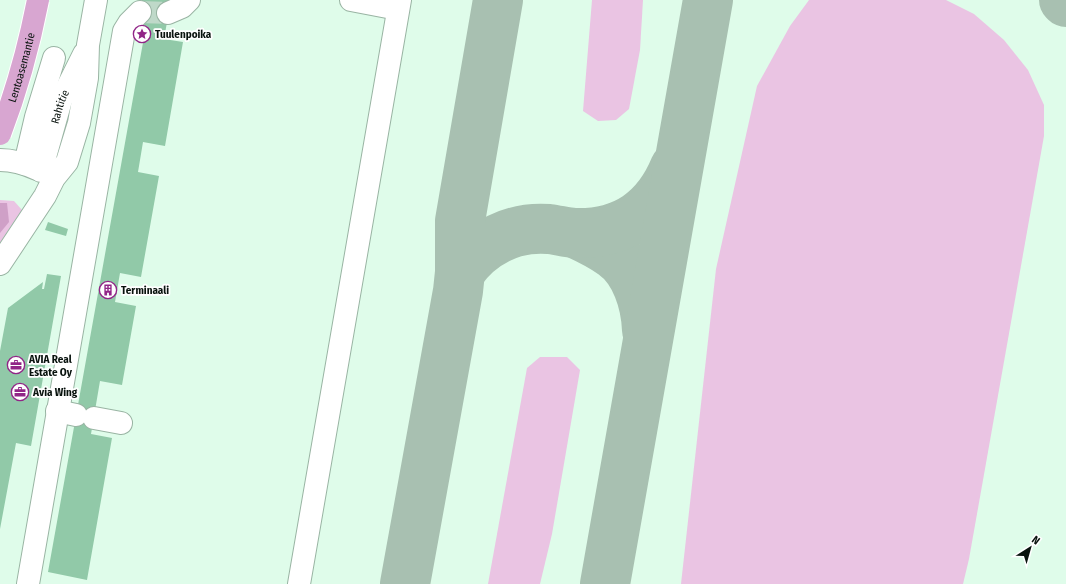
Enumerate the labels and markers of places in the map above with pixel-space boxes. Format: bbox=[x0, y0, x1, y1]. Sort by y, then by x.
place icon: Tuulenpoika bbox=[132, 24, 152, 44]
place label: Tuulenpoika bbox=[155, 28, 212, 41]
building icon: Terminaali bbox=[98, 280, 118, 300]
place label: Terminaali bbox=[121, 284, 169, 297]
place label: AVIA Real Estate Oy bbox=[28, 353, 73, 379]
office icon: AVIA Real Estate Oy bbox=[6, 355, 26, 375]
office icon: Avia Wing bbox=[10, 382, 30, 402]
place label: Avia Wing bbox=[32, 386, 78, 399]

